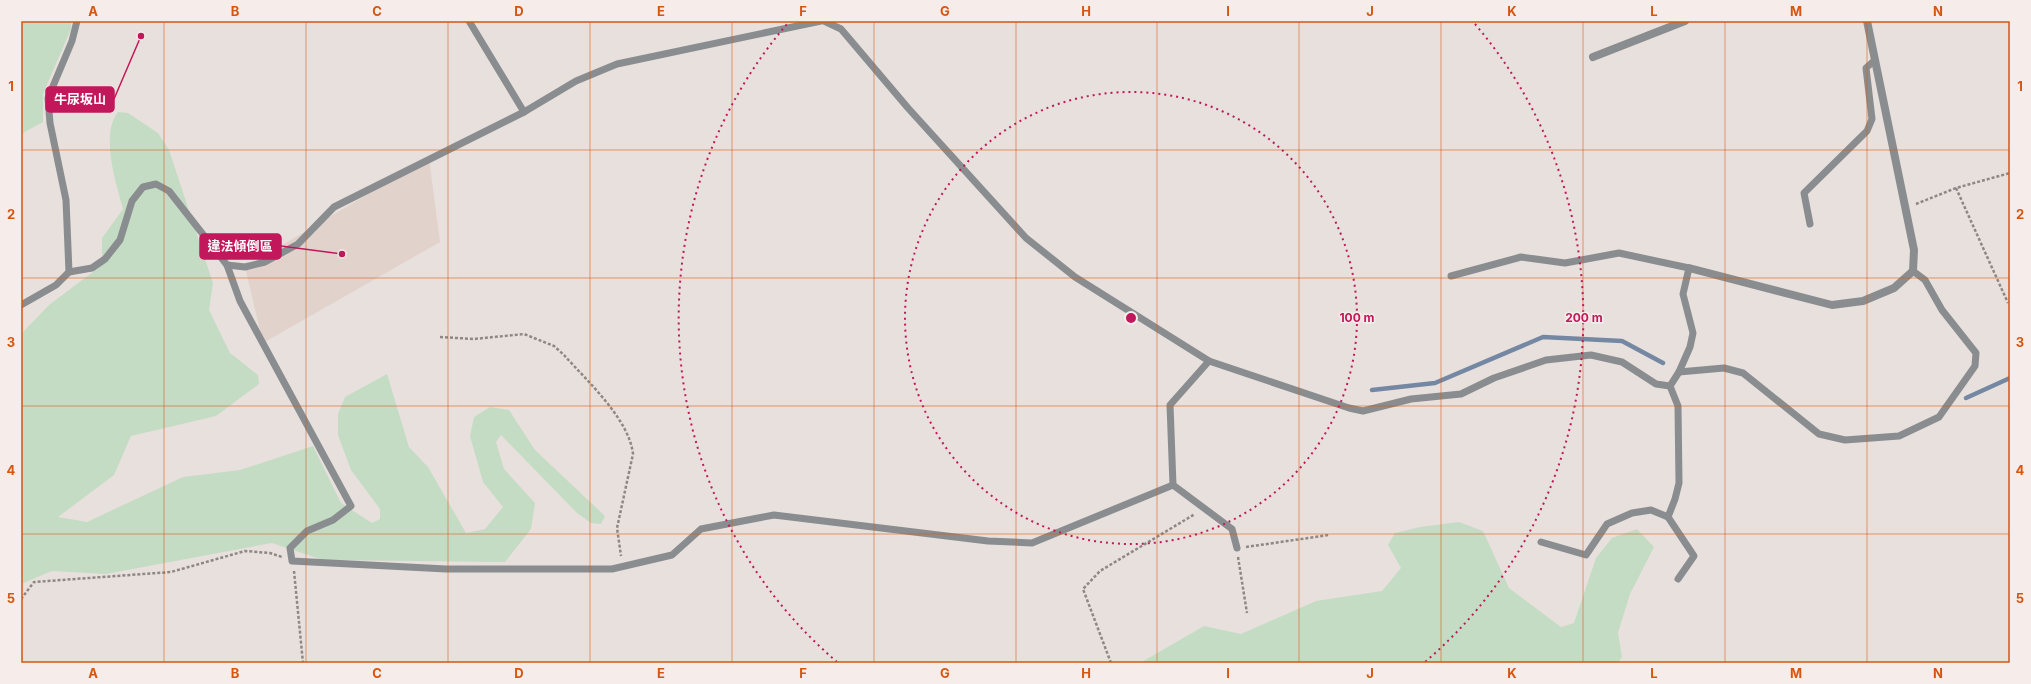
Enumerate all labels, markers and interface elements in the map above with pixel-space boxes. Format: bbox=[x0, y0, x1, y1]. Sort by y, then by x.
text: A bbox=[88, 3, 98, 19]
text: B bbox=[231, 3, 240, 19]
text: C bbox=[372, 3, 382, 19]
text: D bbox=[514, 3, 524, 19]
text: E bbox=[657, 3, 665, 19]
text: F bbox=[799, 3, 807, 19]
text: G bbox=[940, 3, 950, 19]
text: H bbox=[1081, 3, 1091, 19]
text: I bbox=[1226, 3, 1230, 19]
text: J bbox=[1366, 3, 1374, 19]
text: K bbox=[1507, 3, 1517, 19]
text: L bbox=[1650, 3, 1658, 19]
text: M bbox=[1790, 3, 1802, 19]
text: N bbox=[1933, 3, 1943, 19]
text: 1 bbox=[8, 78, 14, 94]
text: 1 bbox=[2017, 78, 2023, 94]
callout: 牛尿坂山 bbox=[46, 87, 114, 112]
text: 牛尿坂山 bbox=[54, 91, 106, 107]
text: 2 bbox=[7, 206, 15, 222]
text: 2 bbox=[2016, 206, 2024, 222]
callout: 違法傾倒區 bbox=[200, 234, 281, 259]
text: 違法傾倒區 bbox=[207, 238, 273, 254]
text: 100 m bbox=[1339, 310, 1375, 325]
text: 200 m bbox=[1565, 310, 1603, 325]
centre of rings bbox=[1124, 311, 1138, 325]
text: 3 bbox=[7, 334, 15, 350]
text: 3 bbox=[2016, 334, 2024, 350]
text: 4 bbox=[7, 462, 16, 478]
text: 4 bbox=[2016, 462, 2025, 478]
text: 5 bbox=[7, 590, 15, 606]
text: 5 bbox=[2016, 590, 2024, 606]
text: A bbox=[88, 665, 98, 681]
text: B bbox=[231, 665, 240, 681]
text: C bbox=[372, 665, 382, 681]
text: D bbox=[514, 665, 524, 681]
text: E bbox=[657, 665, 665, 681]
text: F bbox=[799, 665, 807, 681]
text: G bbox=[940, 665, 950, 681]
text: H bbox=[1081, 665, 1091, 681]
text: I bbox=[1226, 665, 1230, 681]
text: J bbox=[1366, 665, 1374, 681]
text: K bbox=[1507, 665, 1517, 681]
text: L bbox=[1650, 665, 1658, 681]
text: M bbox=[1790, 665, 1802, 681]
text: N bbox=[1933, 665, 1943, 681]

